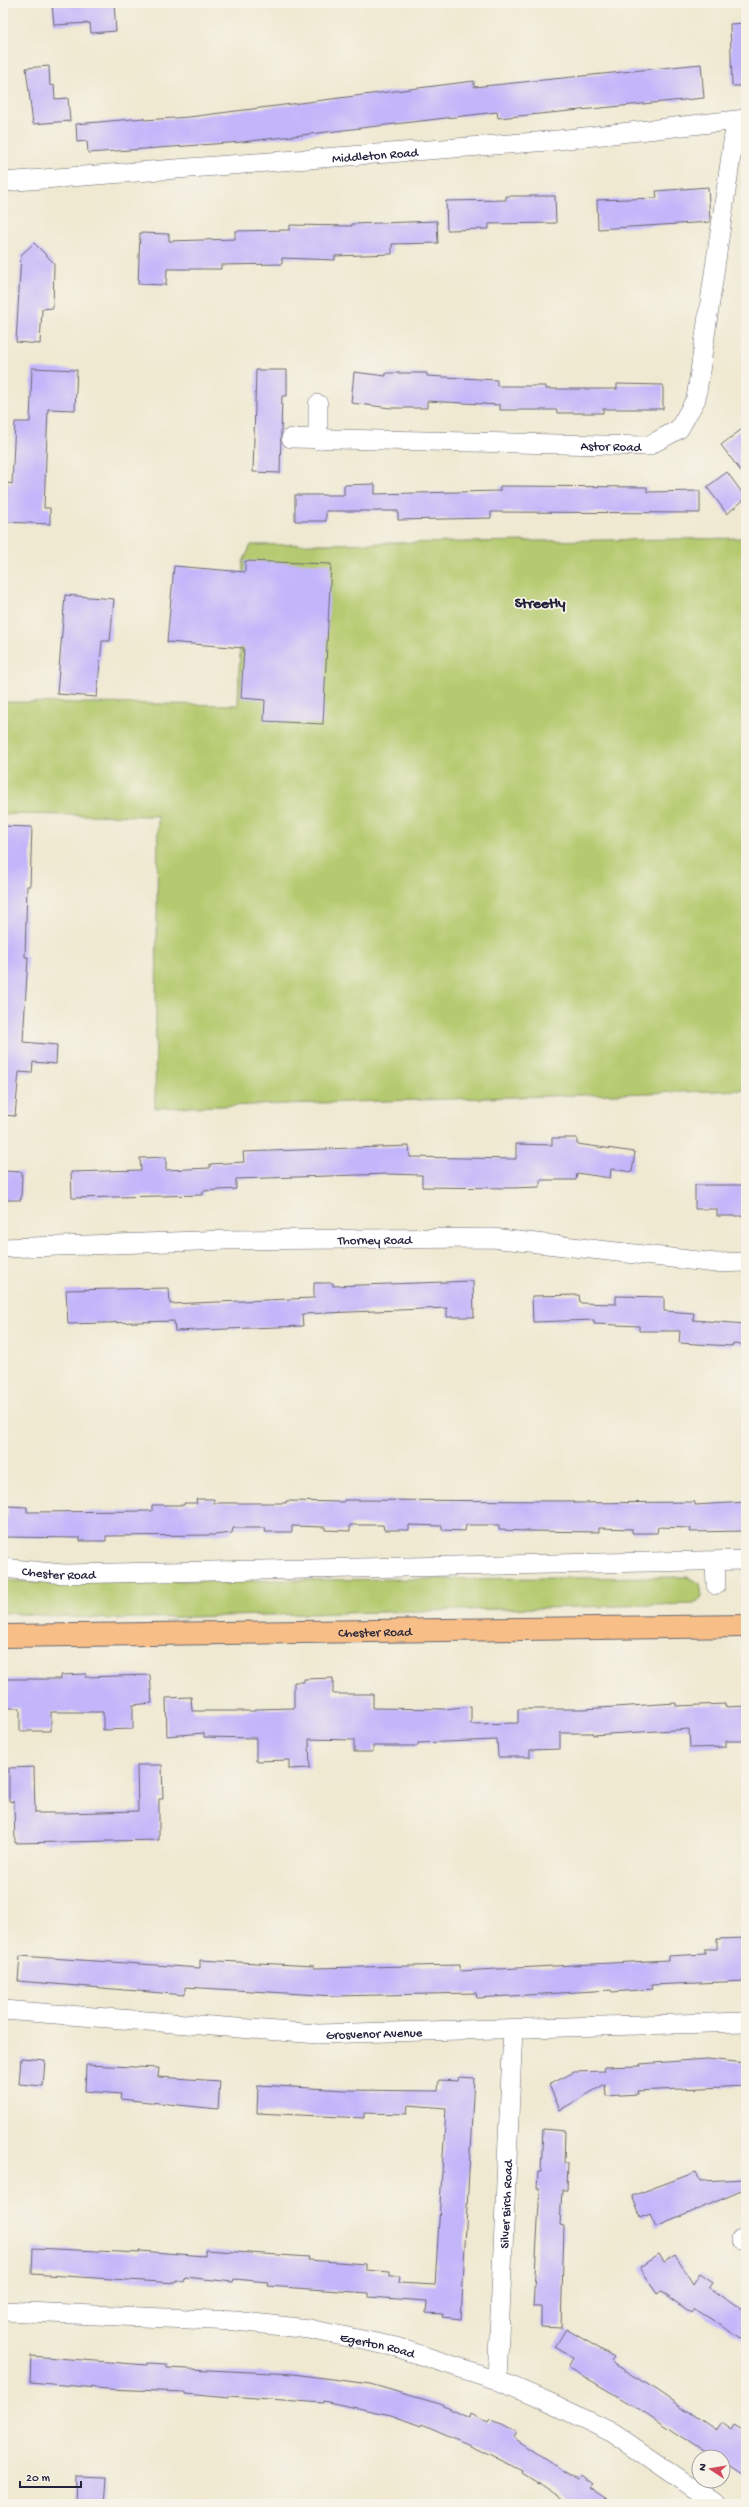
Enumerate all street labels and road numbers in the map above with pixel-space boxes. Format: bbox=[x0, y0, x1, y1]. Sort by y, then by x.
street label: Middleton Road bbox=[331, 146, 420, 167]
street label: Astor Road bbox=[580, 439, 643, 456]
street label: Thorney Road bbox=[337, 1234, 413, 1249]
street label: Chester Road bbox=[21, 1565, 97, 1584]
street label: Chester Road bbox=[338, 1625, 413, 1641]
street label: Grosvenor Avenue bbox=[326, 2026, 423, 2044]
street label: Silver Birch Road bbox=[498, 2158, 517, 2249]
street label: Egerton Road bbox=[338, 2331, 418, 2363]

